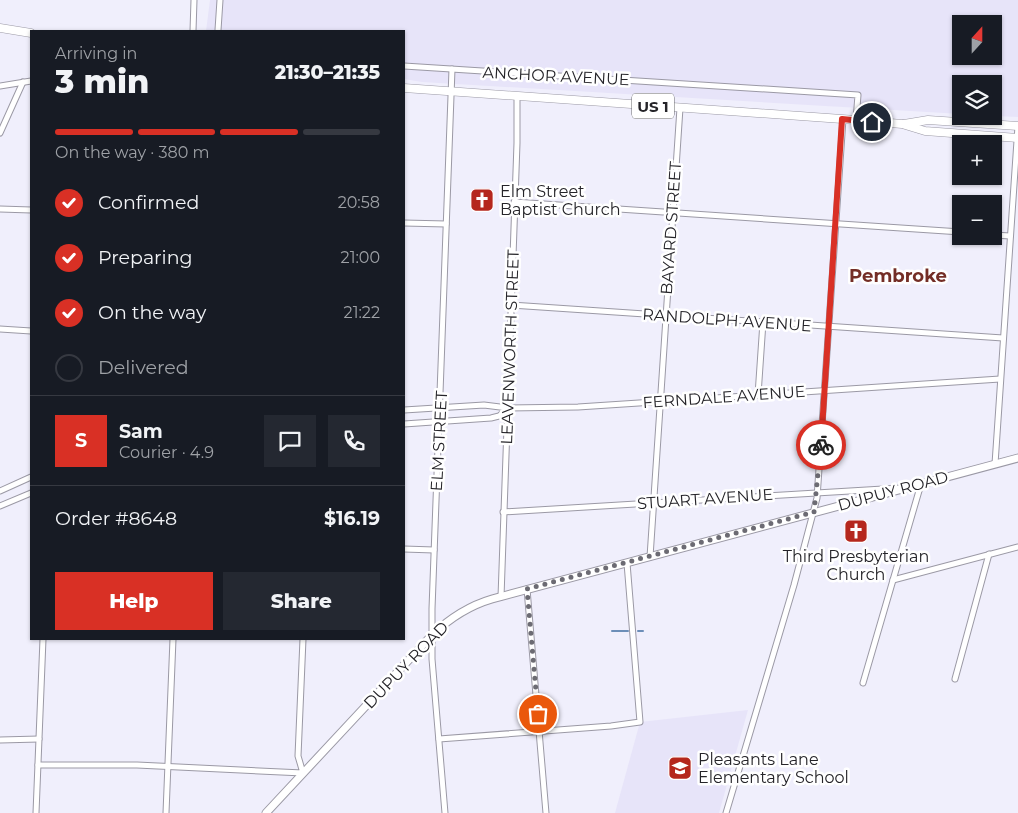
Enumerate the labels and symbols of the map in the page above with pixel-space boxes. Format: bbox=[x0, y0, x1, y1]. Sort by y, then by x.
north arrow bbox=[952, 15, 1002, 65]
street label: ANCHOR AVENUE bbox=[482, 63, 630, 89]
road number: US 1 bbox=[632, 94, 674, 118]
pin bbox=[851, 101, 893, 143]
street label: BAYARD STREET bbox=[657, 160, 685, 295]
place label: Elm Street Baptist Church bbox=[500, 182, 620, 219]
church icon: Elm Street Baptist Church bbox=[469, 187, 495, 213]
street label: LEAVENWORTH STREET bbox=[497, 248, 523, 445]
district label: Pembroke bbox=[849, 265, 947, 287]
street label: RANDOLPH AVENUE bbox=[642, 305, 812, 335]
street label: FERNDALE AVENUE bbox=[642, 382, 806, 412]
street label: ELM STREET bbox=[427, 389, 451, 492]
courier bbox=[796, 420, 846, 470]
street label: DUPUY ROAD bbox=[836, 467, 950, 515]
street label: STUART AVENUE bbox=[636, 485, 774, 513]
church icon: Third Presbyterian Church bbox=[843, 518, 869, 544]
place label: Third Presbyterian Church bbox=[783, 547, 929, 584]
street label: DUPUY ROAD bbox=[360, 618, 452, 712]
pin bbox=[517, 693, 559, 735]
place label: Pleasants Lane Elementary School bbox=[698, 750, 849, 787]
school or university icon: Pleasants Lane Elementary School bbox=[667, 755, 693, 781]

